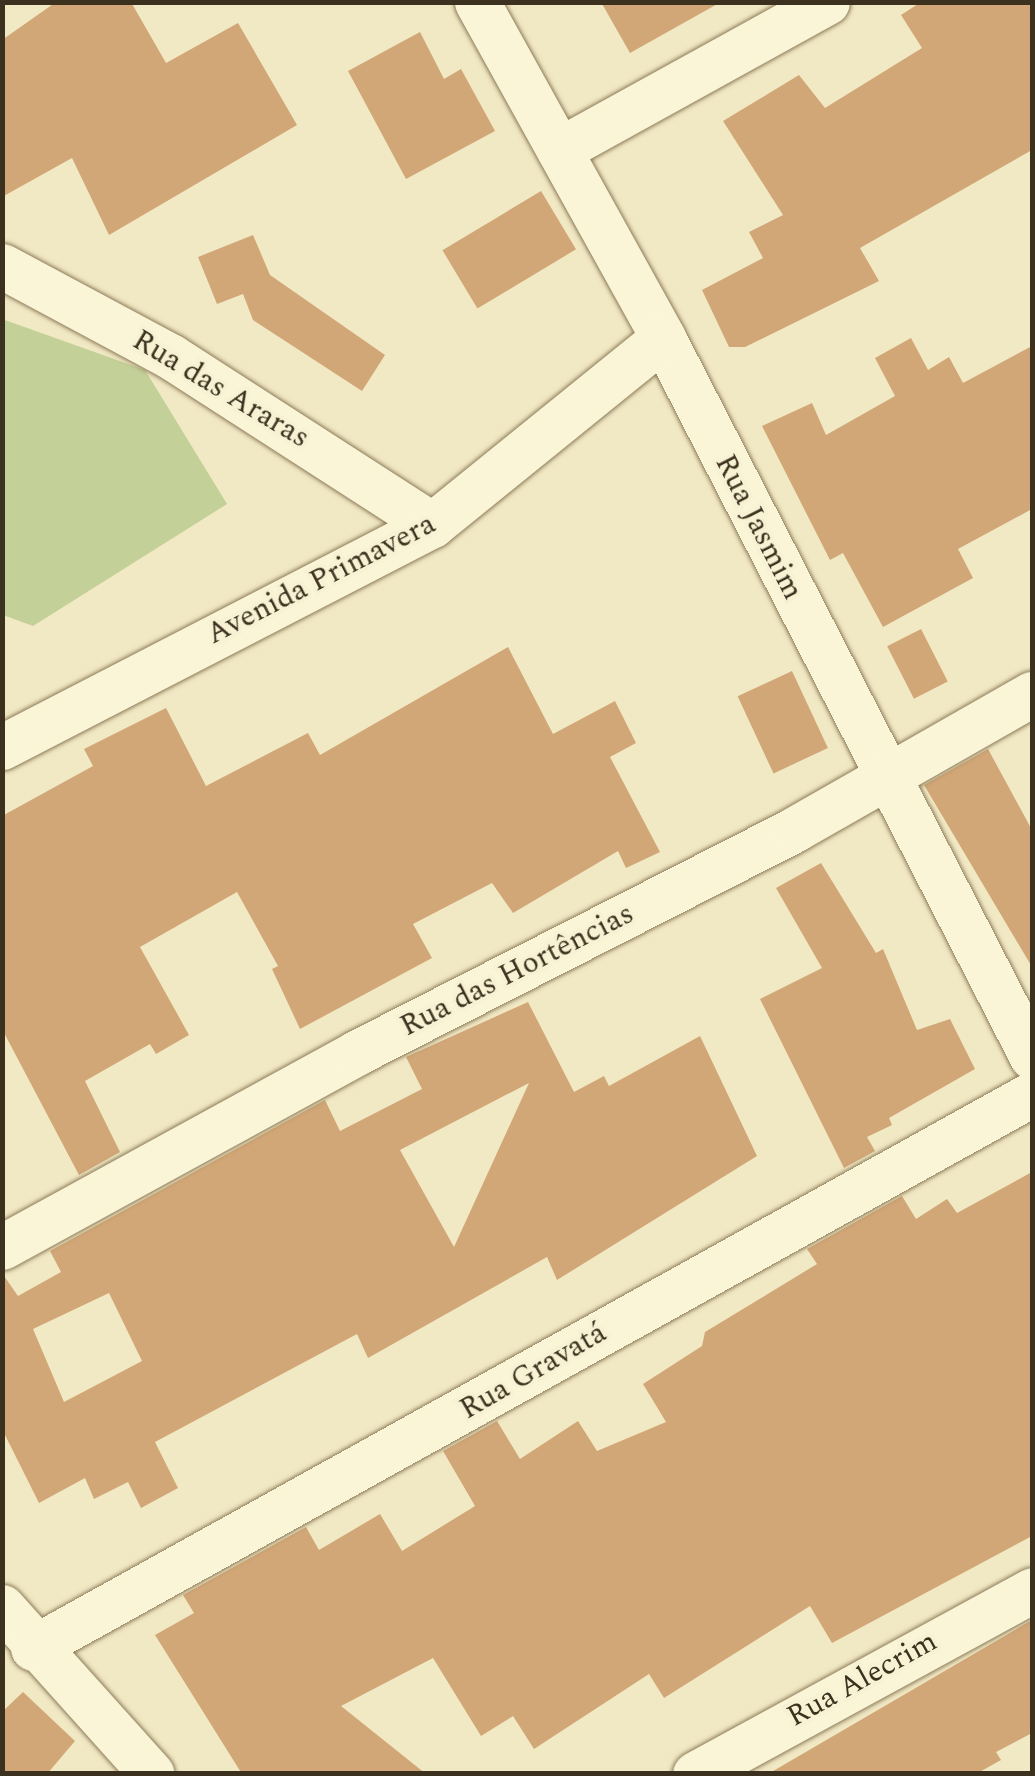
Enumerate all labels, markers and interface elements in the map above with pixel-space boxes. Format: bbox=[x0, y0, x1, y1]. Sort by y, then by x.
street label: Rua das Araras bbox=[126, 322, 316, 456]
street label: Rua Jasmim bbox=[707, 448, 811, 606]
street label: Avenida Primavera bbox=[201, 506, 441, 652]
street label: Rua das Hortências bbox=[394, 896, 640, 1044]
street label: Rua Gravatá bbox=[453, 1315, 613, 1427]
street label: Rua Alecrim bbox=[781, 1623, 943, 1735]

